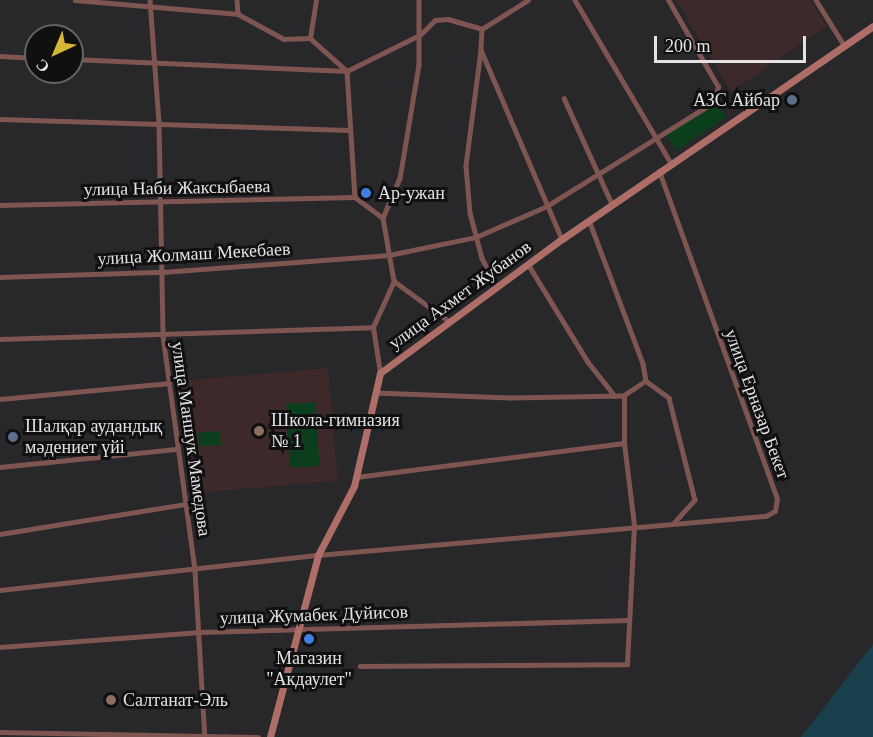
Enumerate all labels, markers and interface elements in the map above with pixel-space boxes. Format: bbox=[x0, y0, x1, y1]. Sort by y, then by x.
north arrow bbox=[24, 24, 84, 84]
scale bar bbox=[657, 24, 808, 62]
text: 200 m bbox=[665, 36, 711, 56]
text: С bbox=[32, 56, 53, 76]
place label: АЗС Айбар bbox=[693, 89, 780, 111]
marker: АЗС Айбар bbox=[785, 93, 799, 107]
street label: улица Наби Жаксыбаева bbox=[83, 176, 271, 200]
place label: Ар-ужан bbox=[378, 182, 445, 204]
marker: Ар-ужан bbox=[359, 186, 373, 200]
street label: улица Ахмет Жубанов bbox=[384, 236, 536, 354]
street label: улица Жолмаш Мекебаев bbox=[97, 238, 291, 270]
street label: улица Ерназар Бекет bbox=[720, 326, 794, 482]
street label: улица Маншук Мамедова bbox=[167, 340, 215, 538]
place label: Школа-гимназия № 1 bbox=[271, 410, 400, 452]
place label: Шалқар аудандық мәдениет үйі bbox=[25, 416, 162, 458]
marker: Школа-гимназия № 1 bbox=[252, 424, 266, 438]
marker: Шалқар аудандық мәдениет үйі bbox=[6, 430, 20, 444]
street label: улица Жумабек Дуйисов bbox=[219, 601, 409, 629]
marker: Магазин "Акдаулет" bbox=[302, 632, 316, 646]
place label: Магазин "Акдаулет" bbox=[266, 648, 352, 690]
place label: Салтанат-Эль bbox=[123, 689, 228, 711]
marker: Салтанат-Эль bbox=[104, 693, 118, 707]

